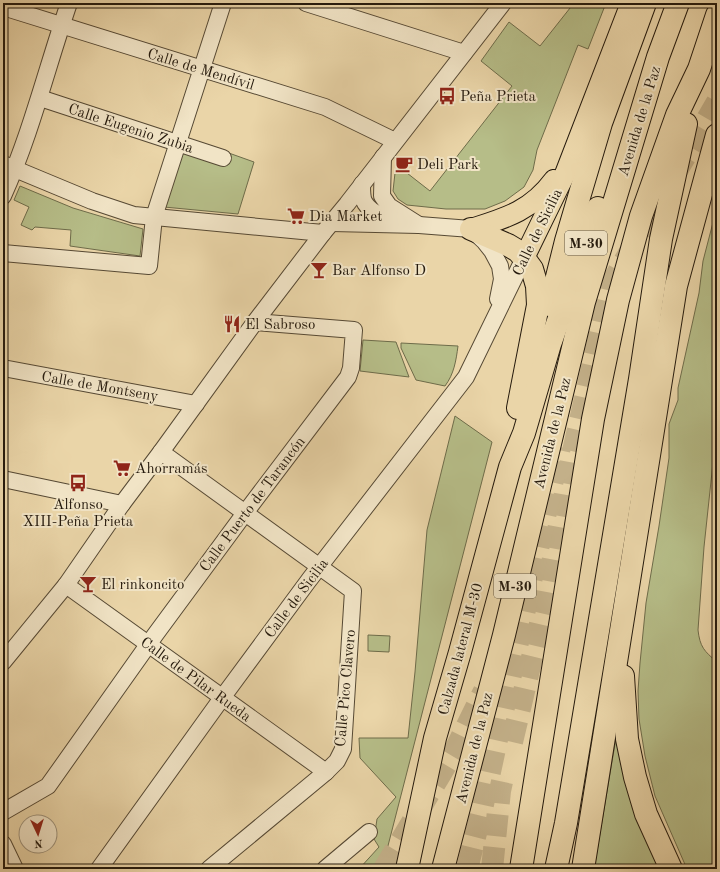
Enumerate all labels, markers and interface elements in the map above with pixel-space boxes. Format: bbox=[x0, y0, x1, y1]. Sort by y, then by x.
street label: Calle de Mendívil bbox=[145, 47, 256, 94]
street label: Avenida de la Paz bbox=[617, 65, 664, 178]
bus stop icon: Peña Prieta bbox=[437, 86, 457, 106]
place label: Peña Prieta bbox=[460, 90, 537, 105]
street label: Calle Eugenio Zubia bbox=[66, 102, 196, 157]
cafe icon: Deli Park bbox=[394, 154, 414, 174]
place label: Deli Park bbox=[417, 158, 479, 173]
street label: Calle de Sicilia bbox=[511, 186, 566, 279]
supermarket icon: Dia Market bbox=[286, 206, 306, 226]
place label: Dia Market bbox=[309, 210, 382, 225]
road number: M-30 bbox=[565, 231, 607, 255]
bar icon: Bar Alfonso D bbox=[309, 260, 329, 280]
place label: Bar Alfonso D bbox=[332, 264, 426, 279]
restaurant icon: El Sabroso bbox=[222, 314, 242, 334]
place label: El Sabroso bbox=[245, 318, 316, 333]
street label: Calle de Montseny bbox=[40, 370, 159, 405]
street label: Avenida de la Paz bbox=[532, 376, 575, 491]
street label: Calle Puerto de Tarancón bbox=[198, 435, 309, 575]
supermarket icon: Ahorramás bbox=[112, 458, 132, 478]
place label: Ahorramás bbox=[135, 462, 208, 477]
bus stop icon: Alfonso XIII-Peña Prieta bbox=[68, 473, 88, 493]
place label: Alfonso XIII-Peña Prieta bbox=[23, 498, 134, 530]
street label: Calle de Sicilia bbox=[263, 556, 332, 641]
bar icon: El rinkoncito bbox=[78, 574, 98, 594]
road number: M-30 bbox=[494, 574, 536, 598]
place label: El rinkoncito bbox=[101, 578, 185, 593]
street label: Calzada lateral M-30 bbox=[437, 582, 486, 717]
street label: Calle Pico Clavero bbox=[334, 629, 359, 747]
street label: Calle de Pilar Rueda bbox=[137, 635, 254, 726]
street label: Avenida de la Paz bbox=[454, 691, 497, 806]
north arrow bbox=[18, 814, 58, 854]
text: N bbox=[33, 837, 43, 848]

